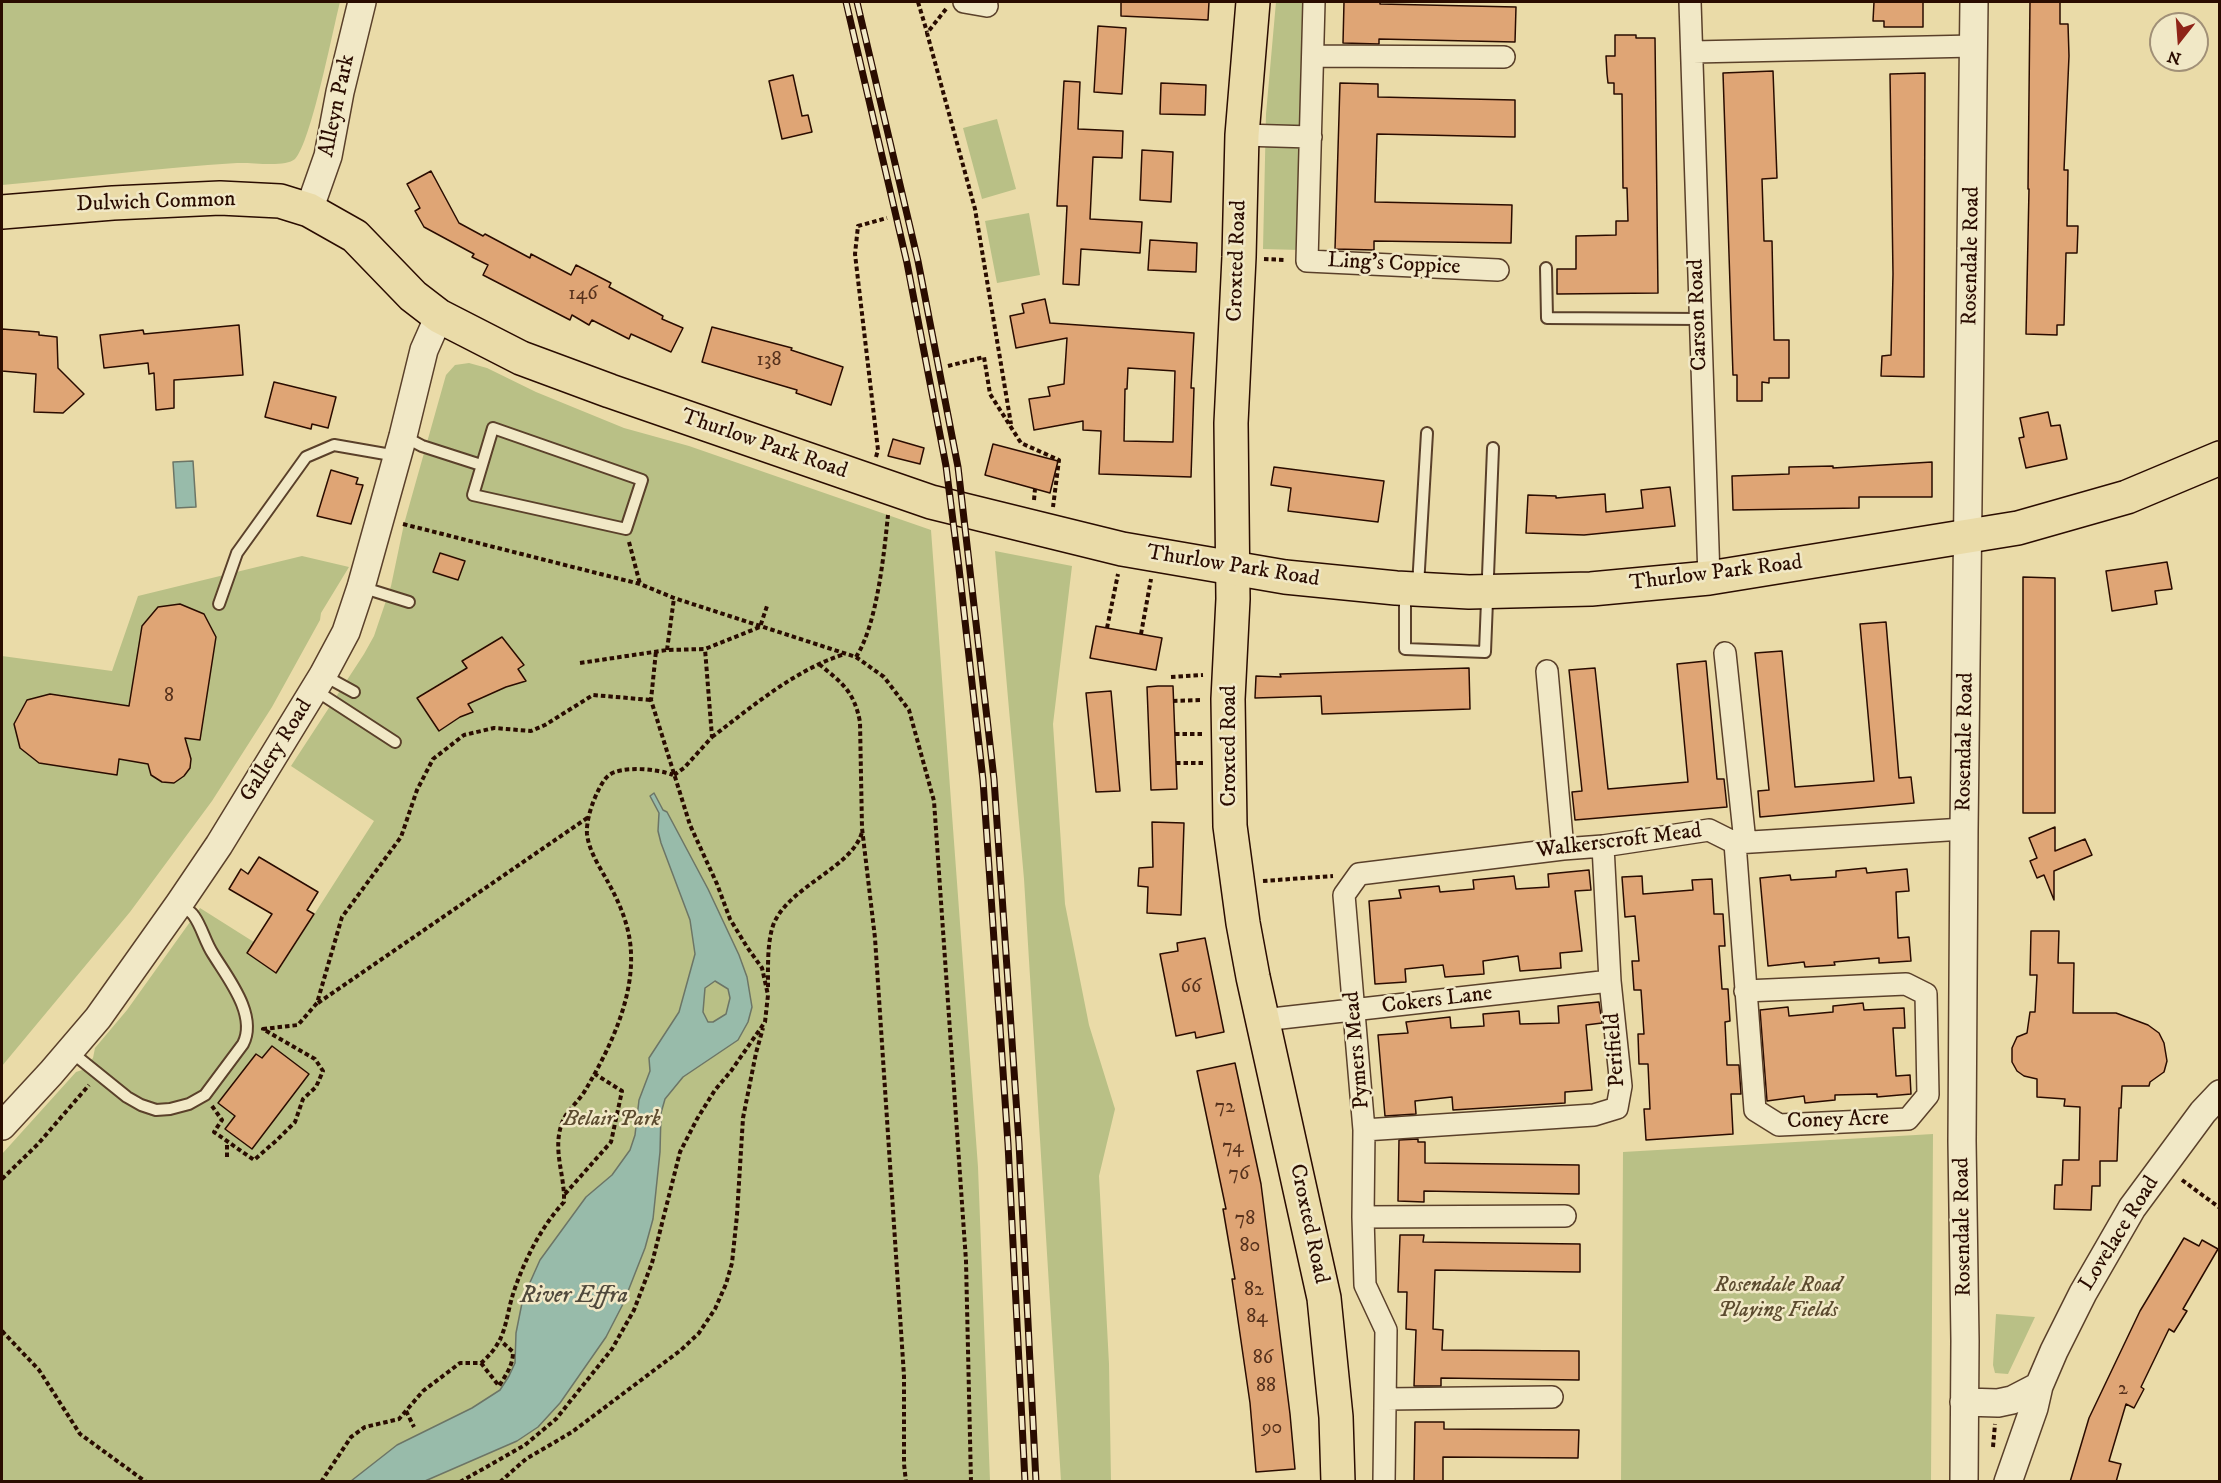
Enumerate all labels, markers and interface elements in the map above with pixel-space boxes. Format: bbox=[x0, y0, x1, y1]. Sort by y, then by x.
north arrow bbox=[2149, 12, 2209, 72]
text: N bbox=[2165, 46, 2184, 69]
street label: Alleyn Park bbox=[314, 52, 362, 160]
street label: Rosendale Road bbox=[1958, 186, 1986, 326]
street label: Dulwich Common bbox=[76, 187, 236, 219]
street label: Croxted Road bbox=[1223, 200, 1253, 322]
street label: Ling's Coppice bbox=[1327, 248, 1461, 282]
street label: Carson Road bbox=[1684, 259, 1714, 371]
house number: 146 bbox=[568, 283, 598, 307]
house number: 138 bbox=[757, 349, 781, 373]
street label: Thurlow Park Road bbox=[677, 404, 851, 486]
street label: Thurlow Park Road bbox=[1145, 540, 1321, 594]
street label: Thurlow Park Road bbox=[1628, 550, 1804, 598]
street label: Rosendale Road bbox=[1952, 672, 1980, 812]
house number: 8 bbox=[164, 685, 174, 709]
street label: Croxted Road bbox=[1217, 685, 1243, 807]
street label: Gallery Road bbox=[235, 695, 319, 807]
street label: Walkerscroft Mead bbox=[1535, 819, 1703, 865]
house number: 66 bbox=[1181, 976, 1201, 1000]
street label: Cokers Lane bbox=[1380, 981, 1494, 1021]
street label: Pymers Mead bbox=[1340, 990, 1376, 1110]
street label: Perifield bbox=[1600, 1012, 1632, 1088]
house number: 72 bbox=[1215, 1096, 1235, 1120]
street label: Coney Acre bbox=[1787, 1106, 1889, 1136]
park label: Belair Park bbox=[563, 1107, 661, 1133]
house number: 74 bbox=[1222, 1136, 1244, 1160]
street label: Rosendale Road bbox=[1950, 1157, 1978, 1297]
street label: Croxted Road bbox=[1282, 1162, 1334, 1286]
house number: 76 bbox=[1229, 1163, 1249, 1187]
street label: Lovelace Road bbox=[2074, 1172, 2166, 1296]
house number: 78 bbox=[1235, 1208, 1255, 1232]
house number: 80 bbox=[1240, 1235, 1260, 1259]
park label: Rosendale Road Playing Fields bbox=[1714, 1273, 1842, 1324]
house number: 82 bbox=[1244, 1279, 1264, 1303]
water label: River Effra bbox=[520, 1283, 628, 1311]
house number: 84 bbox=[1246, 1306, 1268, 1330]
house number: 86 bbox=[1253, 1347, 1273, 1371]
house number: 88 bbox=[1256, 1375, 1276, 1399]
house number: 2 bbox=[2118, 1378, 2128, 1402]
house number: 90 bbox=[1262, 1417, 1282, 1441]

